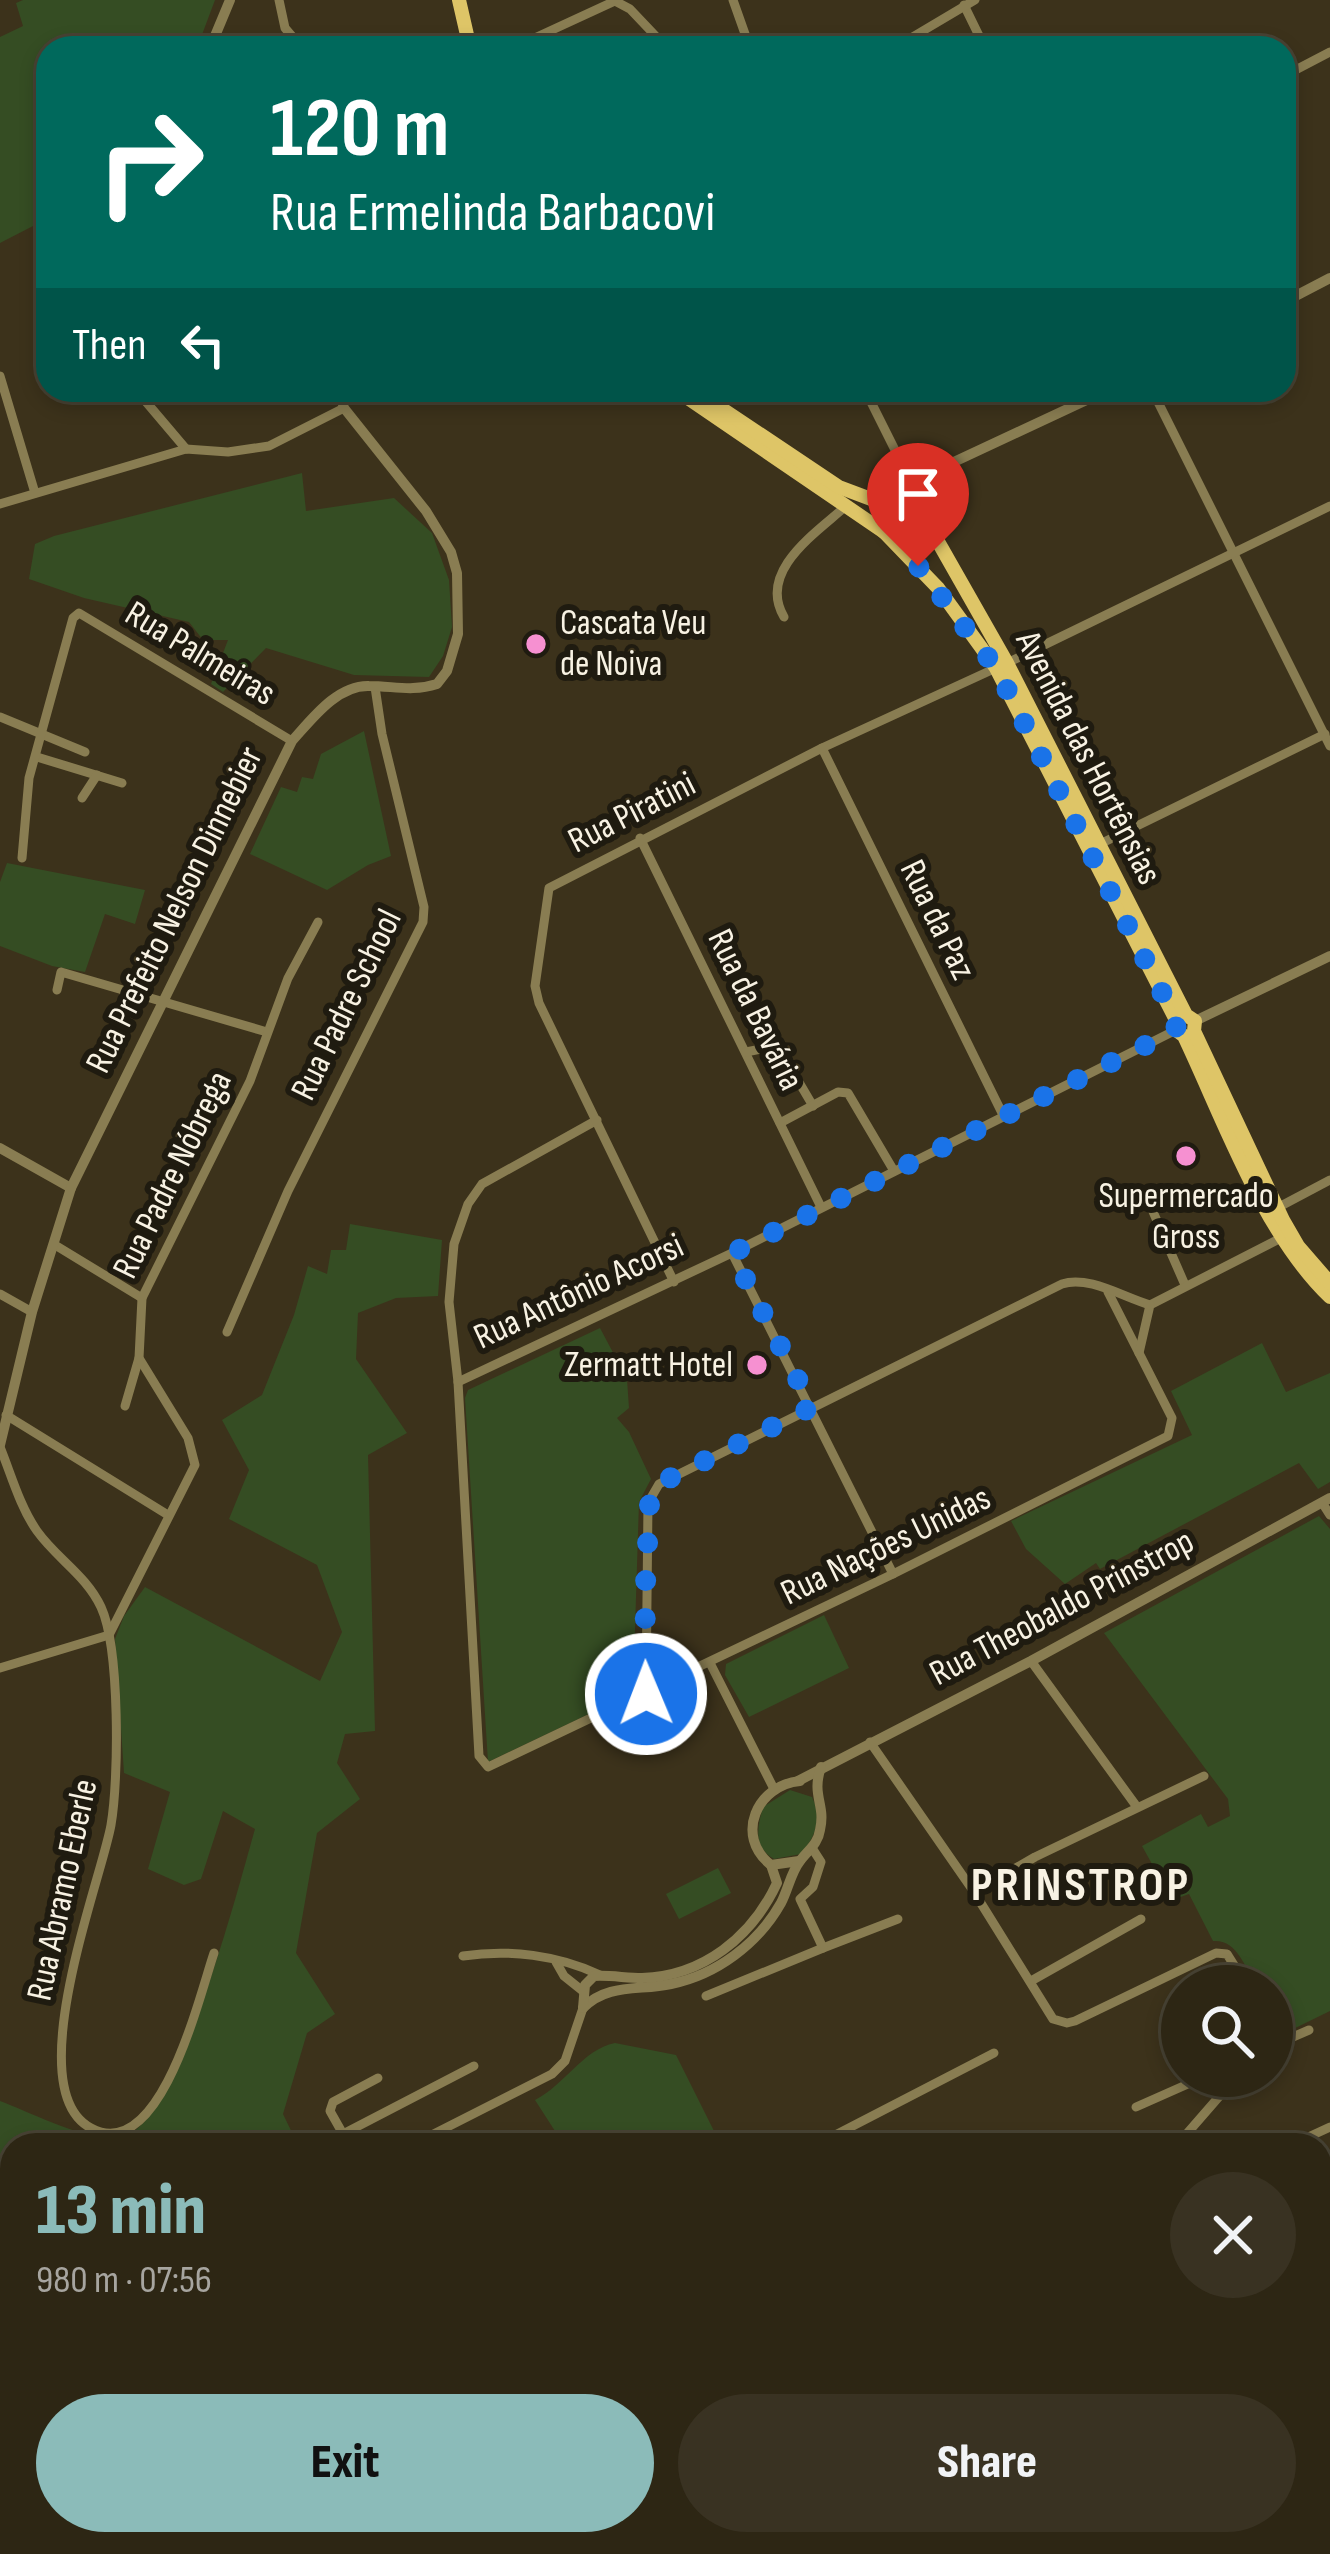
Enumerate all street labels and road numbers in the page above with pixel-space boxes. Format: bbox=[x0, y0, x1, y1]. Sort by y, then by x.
street label: Rua Palmeiras bbox=[117, 592, 283, 716]
street label: Avenida das Hortênsias bbox=[1005, 623, 1170, 892]
street label: Rua Prefeito Nelson Dinnebier bbox=[77, 740, 273, 1080]
street label: Rua Piratini bbox=[561, 763, 703, 863]
street label: Rua da Paz bbox=[890, 853, 984, 987]
street label: Rua Padre School bbox=[282, 903, 412, 1107]
street label: Rua da Bavária bbox=[698, 922, 812, 1098]
street label: Rua Padre Nóbrega bbox=[104, 1064, 242, 1286]
street label: Rua Antônio Acorsi bbox=[468, 1225, 690, 1359]
street label: Rua Nações Unidas bbox=[774, 1477, 998, 1615]
street label: Rua Theobaldo Prinstrop bbox=[923, 1520, 1201, 1696]
street label: Rua Abramo Eberle bbox=[19, 1775, 107, 2005]

